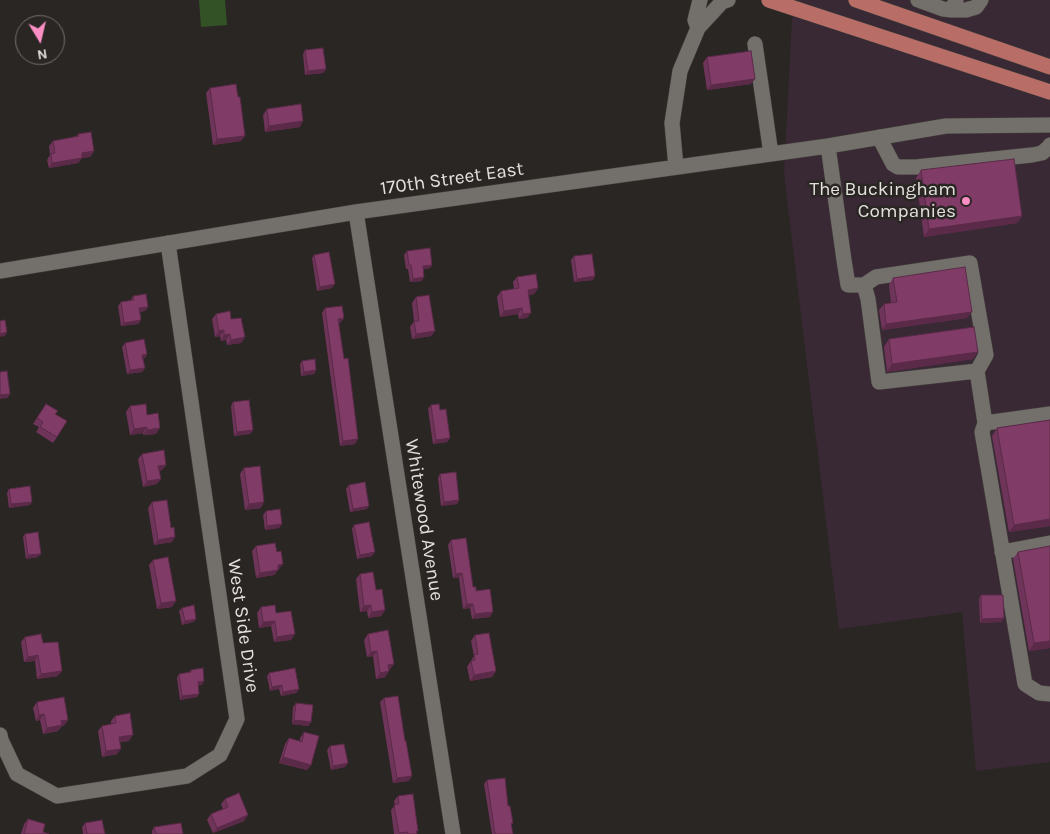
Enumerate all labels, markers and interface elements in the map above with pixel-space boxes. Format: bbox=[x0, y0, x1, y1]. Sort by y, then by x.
north arrow bbox=[15, 15, 65, 65]
text: N bbox=[36, 45, 49, 64]
street label: 170th Street East bbox=[379, 158, 525, 200]
place label: The Buckingham Companies bbox=[809, 179, 956, 223]
marker: The Buckingham Companies bbox=[960, 195, 972, 207]
street label: Whitewood Avenue bbox=[400, 437, 448, 603]
street label: West Side Drive bbox=[222, 558, 264, 694]

